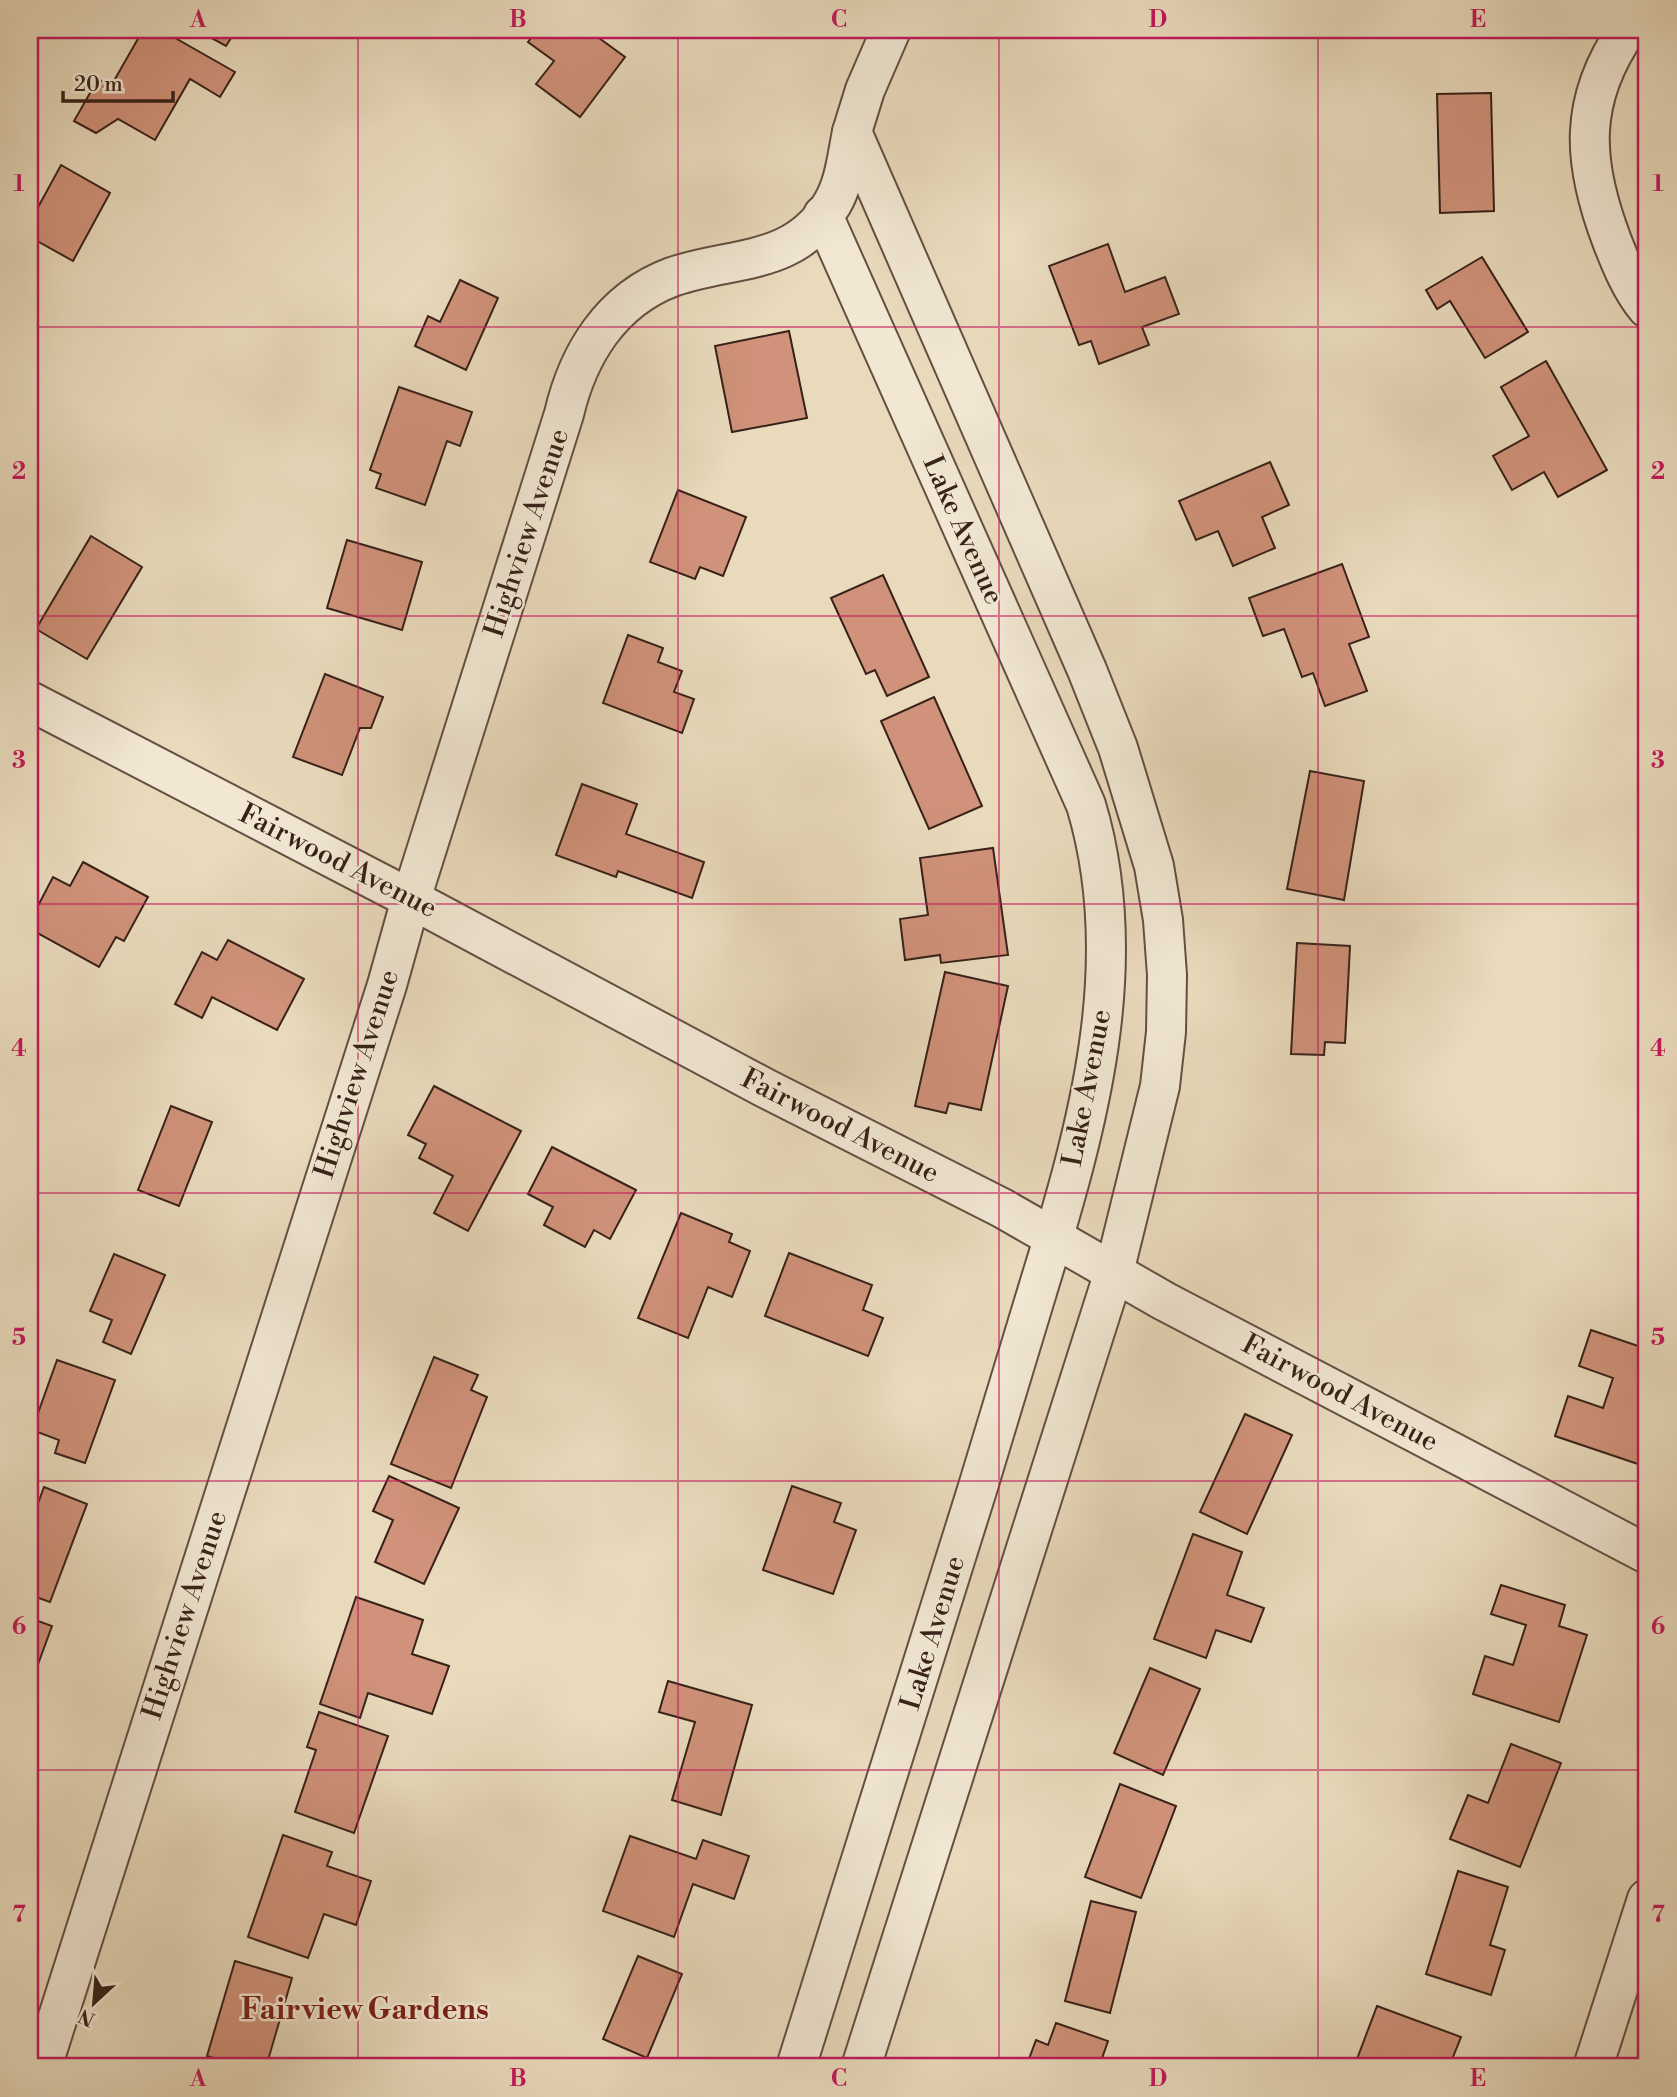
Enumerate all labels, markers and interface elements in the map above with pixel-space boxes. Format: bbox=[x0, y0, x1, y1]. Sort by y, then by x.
text: A bbox=[189, 6, 207, 34]
text: B bbox=[509, 6, 527, 34]
text: C bbox=[831, 6, 847, 34]
text: D bbox=[1149, 6, 1167, 34]
text: E bbox=[1470, 6, 1486, 34]
scale bar bbox=[63, 60, 173, 104]
text: 20 m bbox=[74, 72, 123, 98]
text: 1 bbox=[13, 170, 25, 198]
text: 1 bbox=[1652, 170, 1664, 198]
street label: Highview Avenue bbox=[477, 424, 577, 642]
street label: Lake Avenue bbox=[915, 450, 1011, 610]
text: 2 bbox=[12, 458, 26, 486]
text: 2 bbox=[1651, 458, 1665, 486]
text: 3 bbox=[12, 747, 26, 775]
text: 3 bbox=[1651, 747, 1665, 775]
street label: Fairwood Avenue bbox=[233, 796, 443, 926]
street label: Highview Avenue bbox=[307, 965, 407, 1183]
street label: Lake Avenue bbox=[1055, 1006, 1119, 1170]
text: 4 bbox=[11, 1035, 27, 1063]
text: 4 bbox=[1650, 1035, 1666, 1063]
street label: Fairwood Avenue bbox=[735, 1061, 945, 1191]
text: 5 bbox=[12, 1324, 26, 1352]
text: 5 bbox=[1651, 1324, 1665, 1352]
street label: Fairwood Avenue bbox=[1236, 1326, 1444, 1460]
street label: Highview Avenue bbox=[135, 1506, 235, 1724]
street label: Lake Avenue bbox=[893, 1552, 973, 1714]
text: 6 bbox=[12, 1613, 26, 1641]
text: 6 bbox=[1651, 1613, 1665, 1641]
text: 7 bbox=[12, 1901, 26, 1929]
text: 7 bbox=[1651, 1901, 1665, 1929]
north arrow bbox=[60, 1968, 130, 2038]
district label: Fairview Gardens bbox=[241, 1991, 489, 2029]
text: N bbox=[75, 2003, 99, 2031]
text: A bbox=[189, 2065, 207, 2093]
text: B bbox=[509, 2065, 527, 2093]
text: C bbox=[831, 2065, 847, 2093]
text: D bbox=[1149, 2065, 1167, 2093]
text: E bbox=[1470, 2065, 1486, 2093]

